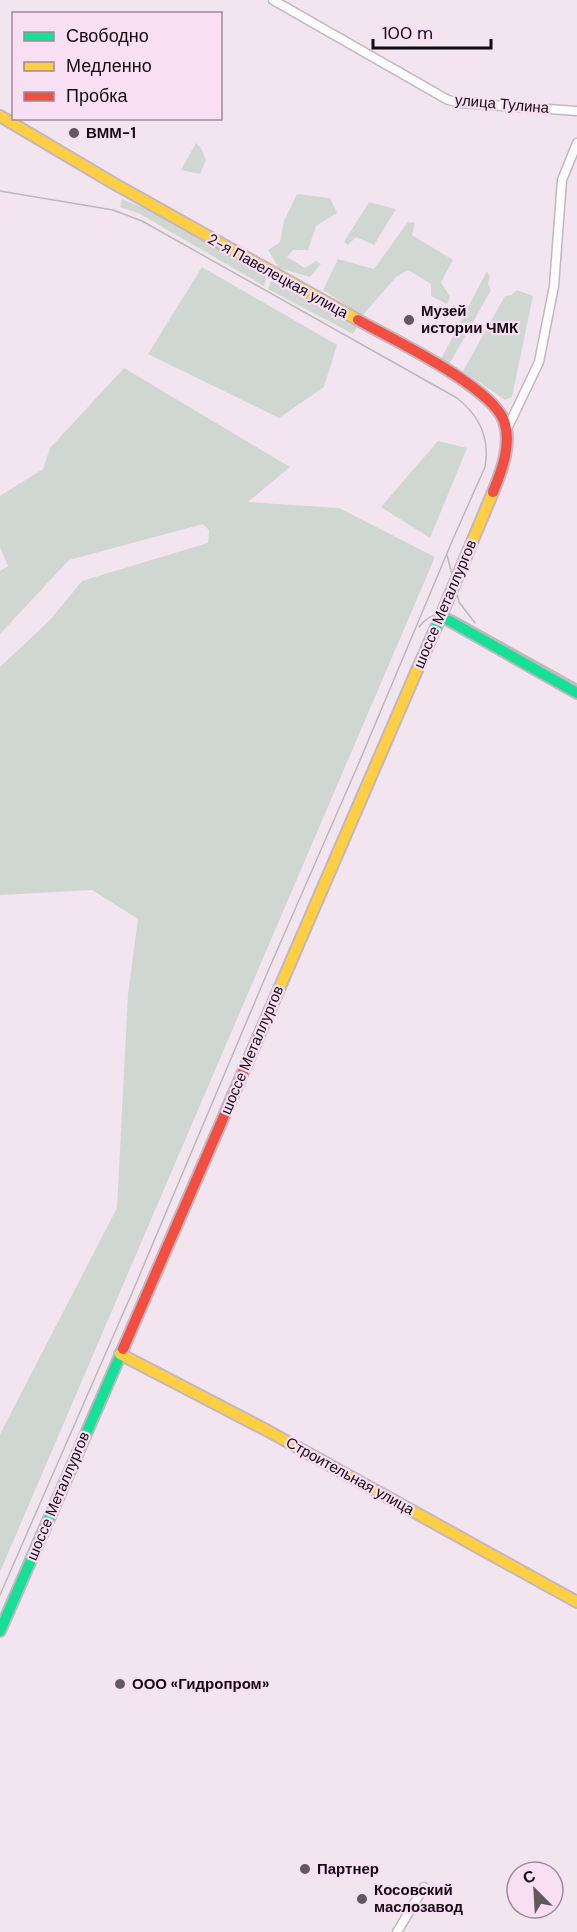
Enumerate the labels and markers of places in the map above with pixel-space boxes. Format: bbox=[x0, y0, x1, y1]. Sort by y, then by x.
place label: ВММ-1 bbox=[86, 123, 136, 143]
marker: ВММ-1 bbox=[67, 126, 81, 140]
place label: Музей истории ЧМК bbox=[421, 301, 519, 338]
marker: Музей истории ЧМК bbox=[402, 313, 416, 327]
place label: ООО «Гидропром» bbox=[132, 1674, 270, 1694]
marker: ООО «Гидропром» bbox=[113, 1677, 127, 1691]
place label: Партнер bbox=[317, 1859, 379, 1879]
marker: Партнер bbox=[298, 1862, 312, 1876]
place label: Косовский маслозавод bbox=[374, 1880, 463, 1917]
marker: Косовский маслозавод bbox=[355, 1892, 369, 1906]

